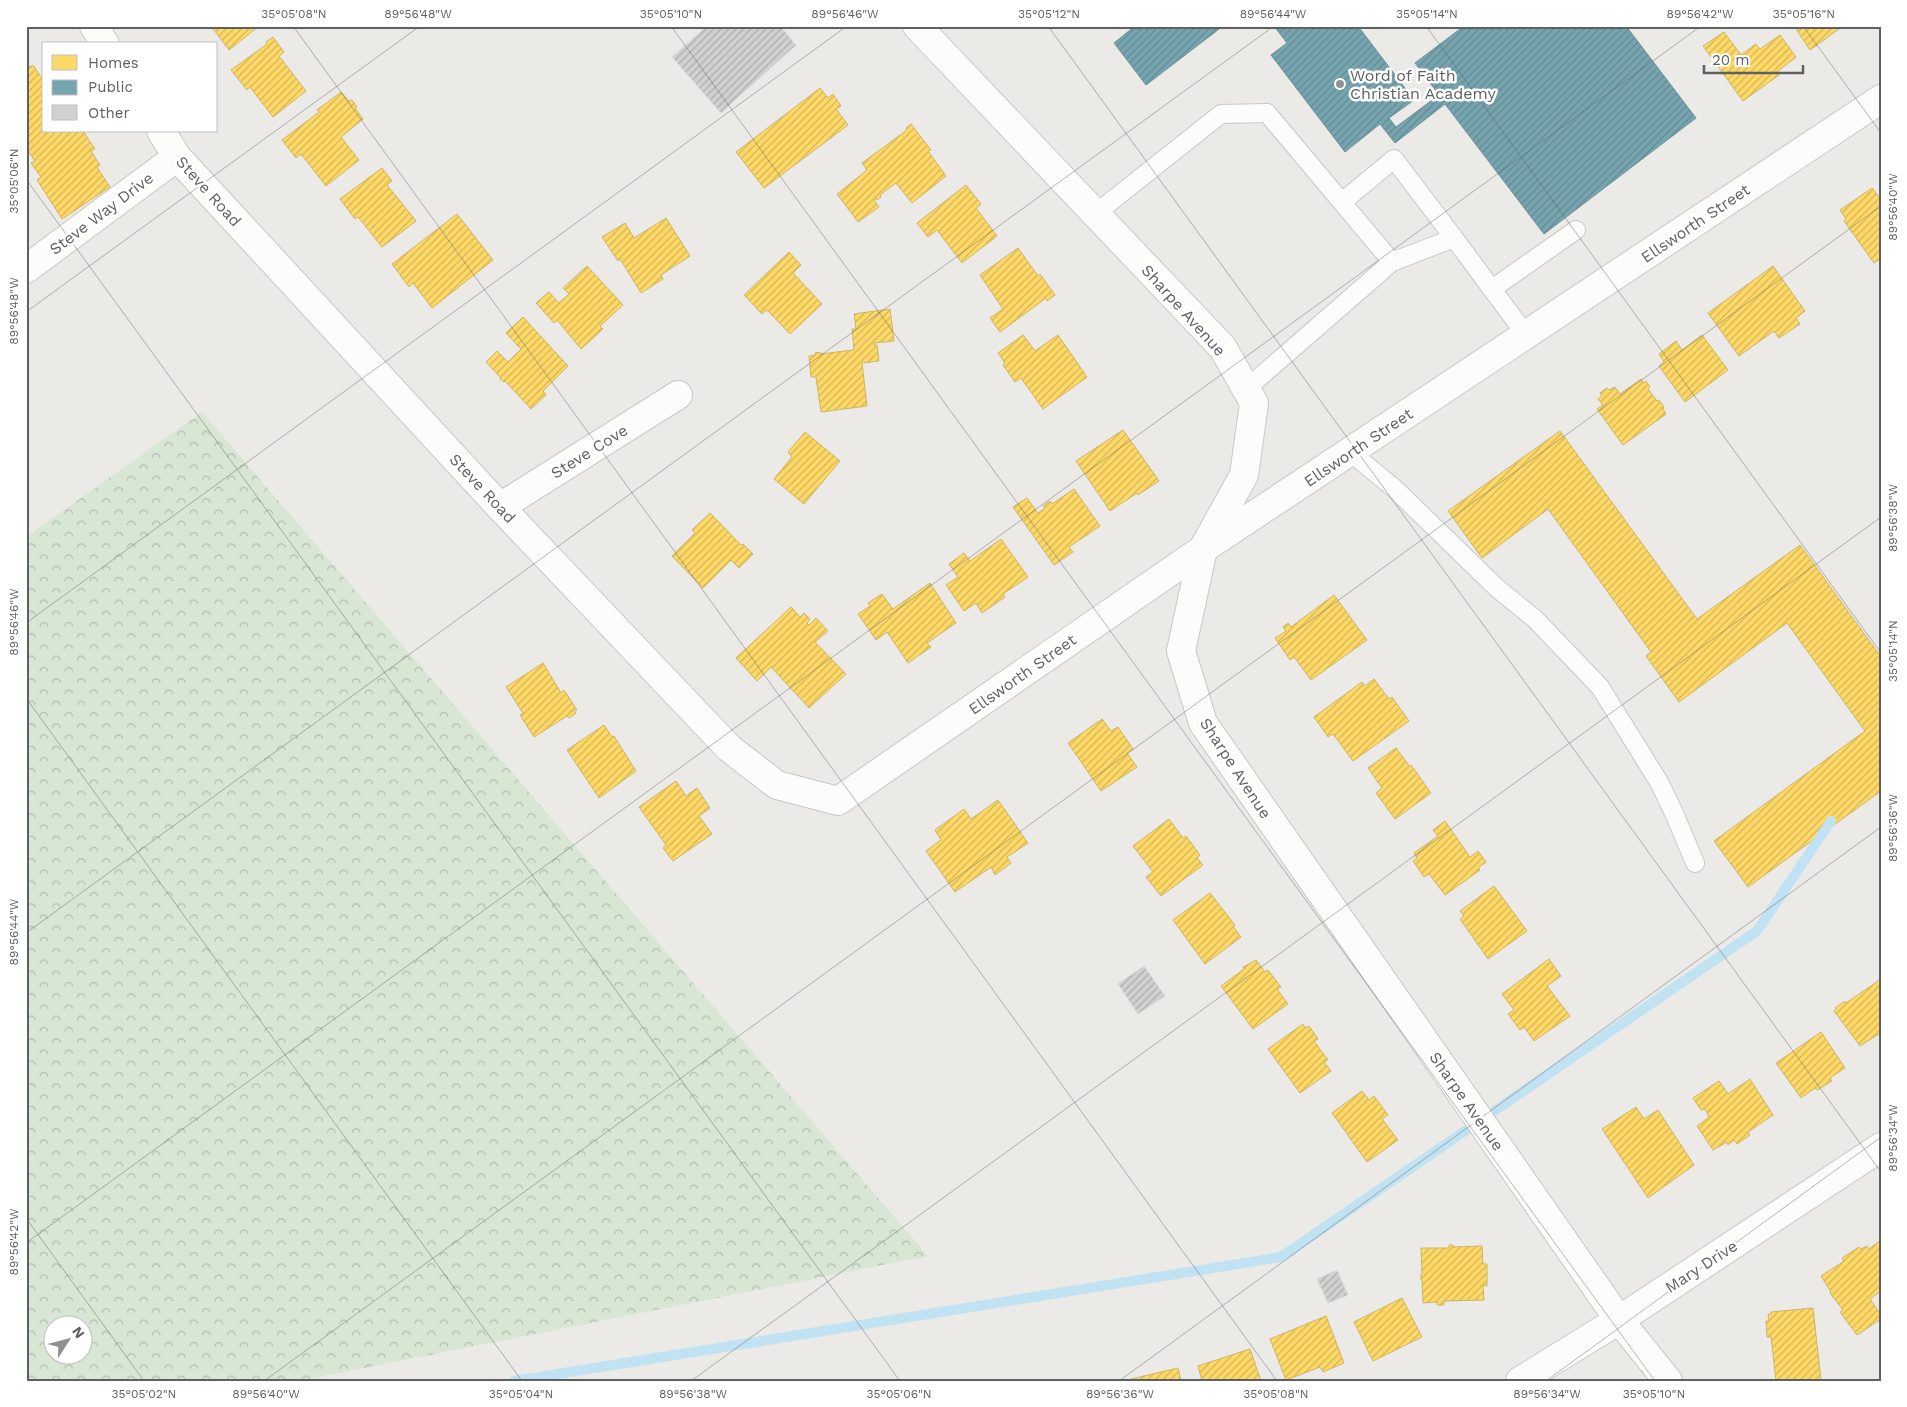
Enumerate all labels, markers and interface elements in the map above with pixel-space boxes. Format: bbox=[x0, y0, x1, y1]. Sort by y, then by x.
text: 35°05'08"N bbox=[261, 7, 327, 21]
text: 89°56'48"W bbox=[384, 7, 452, 21]
text: 35°05'10"N bbox=[640, 7, 702, 21]
text: 89°56'46"W bbox=[811, 7, 879, 21]
text: 35°05'12"N bbox=[1018, 7, 1080, 21]
text: 89°56'44"W bbox=[1240, 7, 1307, 21]
text: 35°05'14"N bbox=[1396, 7, 1458, 21]
text: 89°56'42"W bbox=[1666, 7, 1734, 21]
text: 35°05'16"N bbox=[1773, 7, 1835, 21]
legend bbox=[42, 42, 218, 132]
scale bar bbox=[1704, 42, 1803, 74]
text: 20 m bbox=[1712, 51, 1750, 69]
text: Homes bbox=[88, 54, 139, 72]
place label: Word of Faith Christian Academy bbox=[1350, 66, 1497, 103]
text: Public bbox=[88, 78, 133, 96]
marker: Word of Faith Christian Academy bbox=[1334, 78, 1346, 90]
text: Other bbox=[88, 104, 130, 122]
text: 35°05'06"N bbox=[7, 148, 21, 214]
street label: Steve Road bbox=[172, 152, 245, 230]
street label: Steve Way Drive bbox=[46, 168, 157, 259]
text: 89°56'40"W bbox=[1886, 173, 1900, 241]
street label: Ellsworth Street bbox=[1637, 180, 1753, 267]
street label: Sharpe Avenue bbox=[1138, 261, 1230, 360]
text: 89°56'48"W bbox=[7, 277, 21, 345]
street label: Ellsworth Street bbox=[1300, 404, 1416, 491]
street label: Steve Cove bbox=[547, 420, 631, 483]
street label: Steve Road bbox=[446, 450, 520, 527]
text: 89°56'38"W bbox=[1886, 483, 1900, 552]
text: 89°56'46"W bbox=[7, 588, 21, 656]
text: 35°05'14"N bbox=[1886, 620, 1900, 682]
street label: Ellsworth Street bbox=[965, 630, 1080, 719]
street label: Sharpe Avenue bbox=[1196, 714, 1275, 822]
text: 89°56'36"W bbox=[1886, 794, 1900, 862]
text: 89°56'44"W bbox=[7, 898, 21, 965]
street label: Sharpe Avenue bbox=[1425, 1048, 1508, 1154]
text: 89°56'34"W bbox=[1886, 1104, 1900, 1172]
text: 89°56'42"W bbox=[7, 1208, 21, 1276]
street label: Mary Drive bbox=[1662, 1236, 1741, 1297]
north arrow bbox=[42, 1314, 92, 1364]
text: N bbox=[69, 1323, 88, 1341]
text: 35°05'02"N bbox=[112, 1387, 176, 1401]
text: 89°56'40"W bbox=[232, 1387, 300, 1401]
text: 35°05'04"N bbox=[489, 1387, 553, 1401]
text: 89°56'38"W bbox=[659, 1387, 728, 1401]
text: 35°05'06"N bbox=[866, 1387, 932, 1401]
text: 89°56'36"W bbox=[1086, 1387, 1154, 1401]
text: 35°05'08"N bbox=[1243, 1387, 1309, 1401]
text: 89°56'34"W bbox=[1513, 1387, 1581, 1401]
text: 35°05'10"N bbox=[1623, 1387, 1685, 1401]

